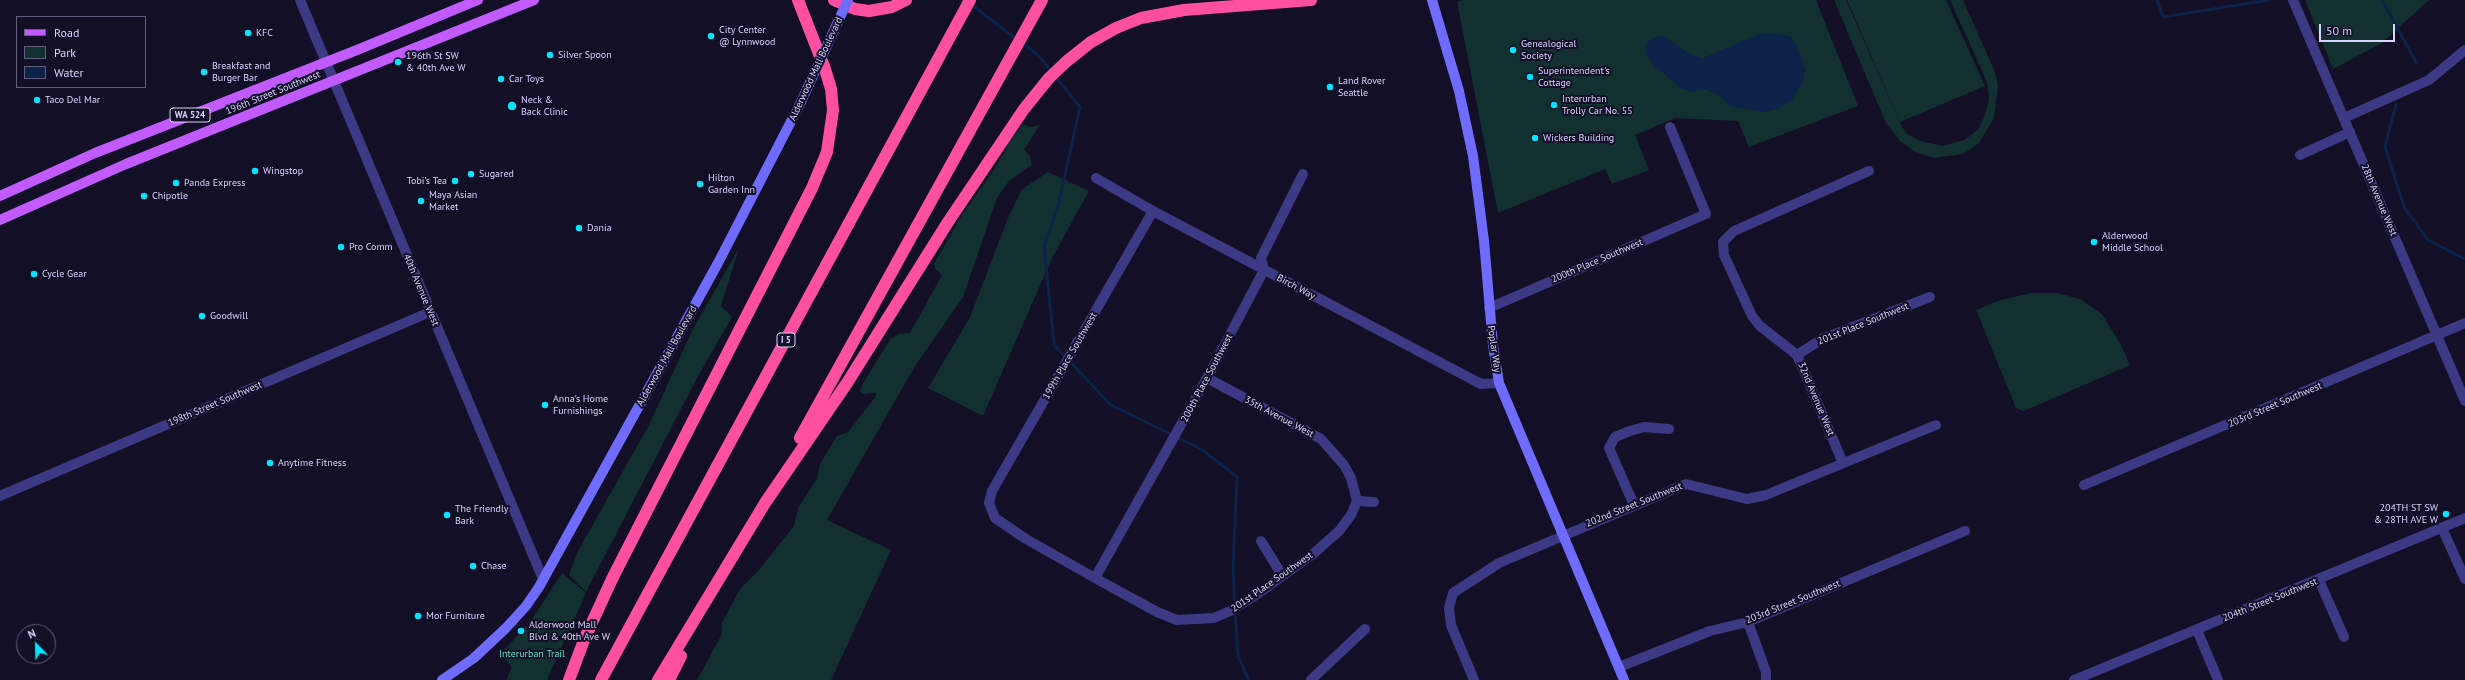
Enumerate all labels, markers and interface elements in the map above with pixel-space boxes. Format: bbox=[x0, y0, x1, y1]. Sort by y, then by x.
street label: Alderwood Mall Boulevard bbox=[787, 15, 845, 123]
legend bbox=[16, 16, 146, 88]
scale bar bbox=[2321, 16, 2397, 42]
text: 50 m bbox=[2326, 23, 2352, 38]
place label: City Center @ Lynnwood bbox=[719, 24, 775, 48]
text: Road bbox=[54, 25, 79, 40]
place label: KFC bbox=[256, 27, 273, 39]
marker: KFC bbox=[243, 28, 253, 38]
marker: City Center @ Lynnwood bbox=[706, 31, 716, 41]
place label: Genealogical Society bbox=[1521, 38, 1576, 62]
text: Park bbox=[54, 45, 76, 60]
marker: Genealogical Society bbox=[1508, 45, 1518, 55]
place label: Silver Spoon bbox=[558, 49, 612, 61]
place label: 196th St SW & 40th Ave W bbox=[406, 50, 465, 74]
marker: Silver Spoon bbox=[545, 50, 555, 60]
marker: 196th St SW & 40th Ave W bbox=[393, 57, 403, 67]
place label: Breakfast and Burger Bar bbox=[212, 60, 270, 84]
text: Water bbox=[54, 65, 84, 80]
place label: Superintendent's Cottage bbox=[1538, 65, 1610, 88]
marker: Breakfast and Burger Bar bbox=[199, 67, 209, 77]
street label: 196th Street Southwest bbox=[224, 69, 322, 117]
marker: Superintendent's Cottage bbox=[1525, 72, 1535, 82]
place label: Car Toys bbox=[509, 73, 544, 85]
marker: Car Toys bbox=[496, 74, 506, 84]
place label: Land Rover Seattle bbox=[1338, 75, 1385, 98]
marker: Land Rover Seattle bbox=[1325, 82, 1335, 92]
place label: Interurban Trolly Car No. 55 bbox=[1562, 93, 1633, 116]
place label: Taco Del Mar bbox=[45, 94, 100, 106]
place label: Neck & Back Clinic bbox=[521, 94, 568, 118]
marker: Taco Del Mar bbox=[32, 95, 42, 105]
marker: Neck & Back Clinic bbox=[506, 100, 518, 112]
marker: Interurban Trolly Car No. 55 bbox=[1549, 100, 1559, 110]
road number: WA 524 bbox=[170, 108, 210, 122]
place label: Wickers Building bbox=[1543, 132, 1614, 144]
marker: Wickers Building bbox=[1530, 133, 1540, 143]
street label: 28th Avenue West bbox=[2358, 162, 2400, 238]
place label: Wingstop bbox=[263, 165, 303, 177]
marker: Wingstop bbox=[250, 166, 260, 176]
place label: Sugared bbox=[479, 168, 514, 180]
marker: Sugared bbox=[466, 169, 476, 179]
place label: Hilton Garden Inn bbox=[708, 172, 755, 196]
place label: Tobi’s Tea bbox=[407, 175, 447, 187]
marker: Tobi’s Tea bbox=[450, 176, 460, 186]
place label: Panda Express bbox=[184, 177, 245, 189]
marker: Panda Express bbox=[171, 178, 181, 188]
marker: Hilton Garden Inn bbox=[695, 179, 705, 189]
place label: Maya Asian Market bbox=[429, 189, 477, 212]
place label: Chipotle bbox=[152, 190, 188, 202]
marker: Chipotle bbox=[139, 191, 149, 201]
marker: Maya Asian Market bbox=[416, 196, 426, 206]
place label: Dania bbox=[587, 222, 612, 234]
marker: Dania bbox=[574, 223, 584, 233]
place label: Alderwood Middle School bbox=[2102, 230, 2163, 254]
street label: 200th Place Southwest bbox=[1549, 236, 1645, 286]
marker: Alderwood Middle School bbox=[2089, 237, 2099, 247]
place label: Pro Comm bbox=[349, 241, 393, 253]
marker: Pro Comm bbox=[336, 242, 346, 252]
street label: 40th Avenue West bbox=[400, 252, 442, 328]
place label: Cycle Gear bbox=[42, 268, 87, 280]
marker: Cycle Gear bbox=[29, 269, 39, 279]
street label: Birch Way bbox=[1275, 272, 1317, 302]
street label: 201st Place Southwest bbox=[1816, 300, 1910, 348]
street label: Alderwood Mall Boulevard bbox=[634, 304, 700, 408]
place label: Goodwill bbox=[210, 310, 248, 322]
street label: 199th Place Southwest bbox=[1040, 310, 1100, 402]
marker: Goodwill bbox=[197, 311, 207, 321]
street label: Poplar Way bbox=[1485, 325, 1503, 373]
street label: 200th Place Southwest bbox=[1179, 332, 1235, 424]
road number: I 5 bbox=[777, 333, 795, 347]
street label: 32nd Avenue West bbox=[1795, 360, 1837, 438]
street label: 198th Street Southwest bbox=[166, 379, 264, 429]
street label: 203rd Street Southwest bbox=[2226, 380, 2324, 430]
place label: Anna’s Home Furnishings bbox=[553, 393, 608, 416]
street label: 35th Avenue West bbox=[1242, 394, 1316, 440]
marker: Anna’s Home Furnishings bbox=[540, 400, 550, 410]
place label: Anytime Fitness bbox=[278, 457, 346, 469]
marker: Anytime Fitness bbox=[265, 458, 275, 468]
street label: 202nd Street Southwest bbox=[1584, 480, 1684, 530]
place label: 204TH ST SW & 28TH AVE W bbox=[2374, 502, 2438, 526]
place label: The Friendly Bark bbox=[455, 503, 509, 526]
marker: 204TH ST SW & 28TH AVE W bbox=[2441, 509, 2451, 519]
marker: The Friendly Bark bbox=[442, 510, 452, 520]
street label: 201st Place Southwest bbox=[1229, 549, 1315, 615]
place label: Chase bbox=[481, 560, 506, 572]
marker: Chase bbox=[468, 561, 478, 571]
street label: 204th Street Southwest bbox=[2221, 576, 2319, 624]
street label: 203rd Street Southwest bbox=[1744, 578, 1842, 626]
place label: Mor Furniture bbox=[426, 610, 485, 622]
marker: Mor Furniture bbox=[413, 611, 423, 621]
place label: Alderwood Mall Blvd & 40th Ave W bbox=[529, 619, 610, 642]
north arrow bbox=[16, 624, 56, 664]
text: N bbox=[26, 626, 38, 642]
marker: Alderwood Mall Blvd & 40th Ave W bbox=[516, 626, 526, 636]
park label: Interurban Trail bbox=[499, 648, 565, 660]

